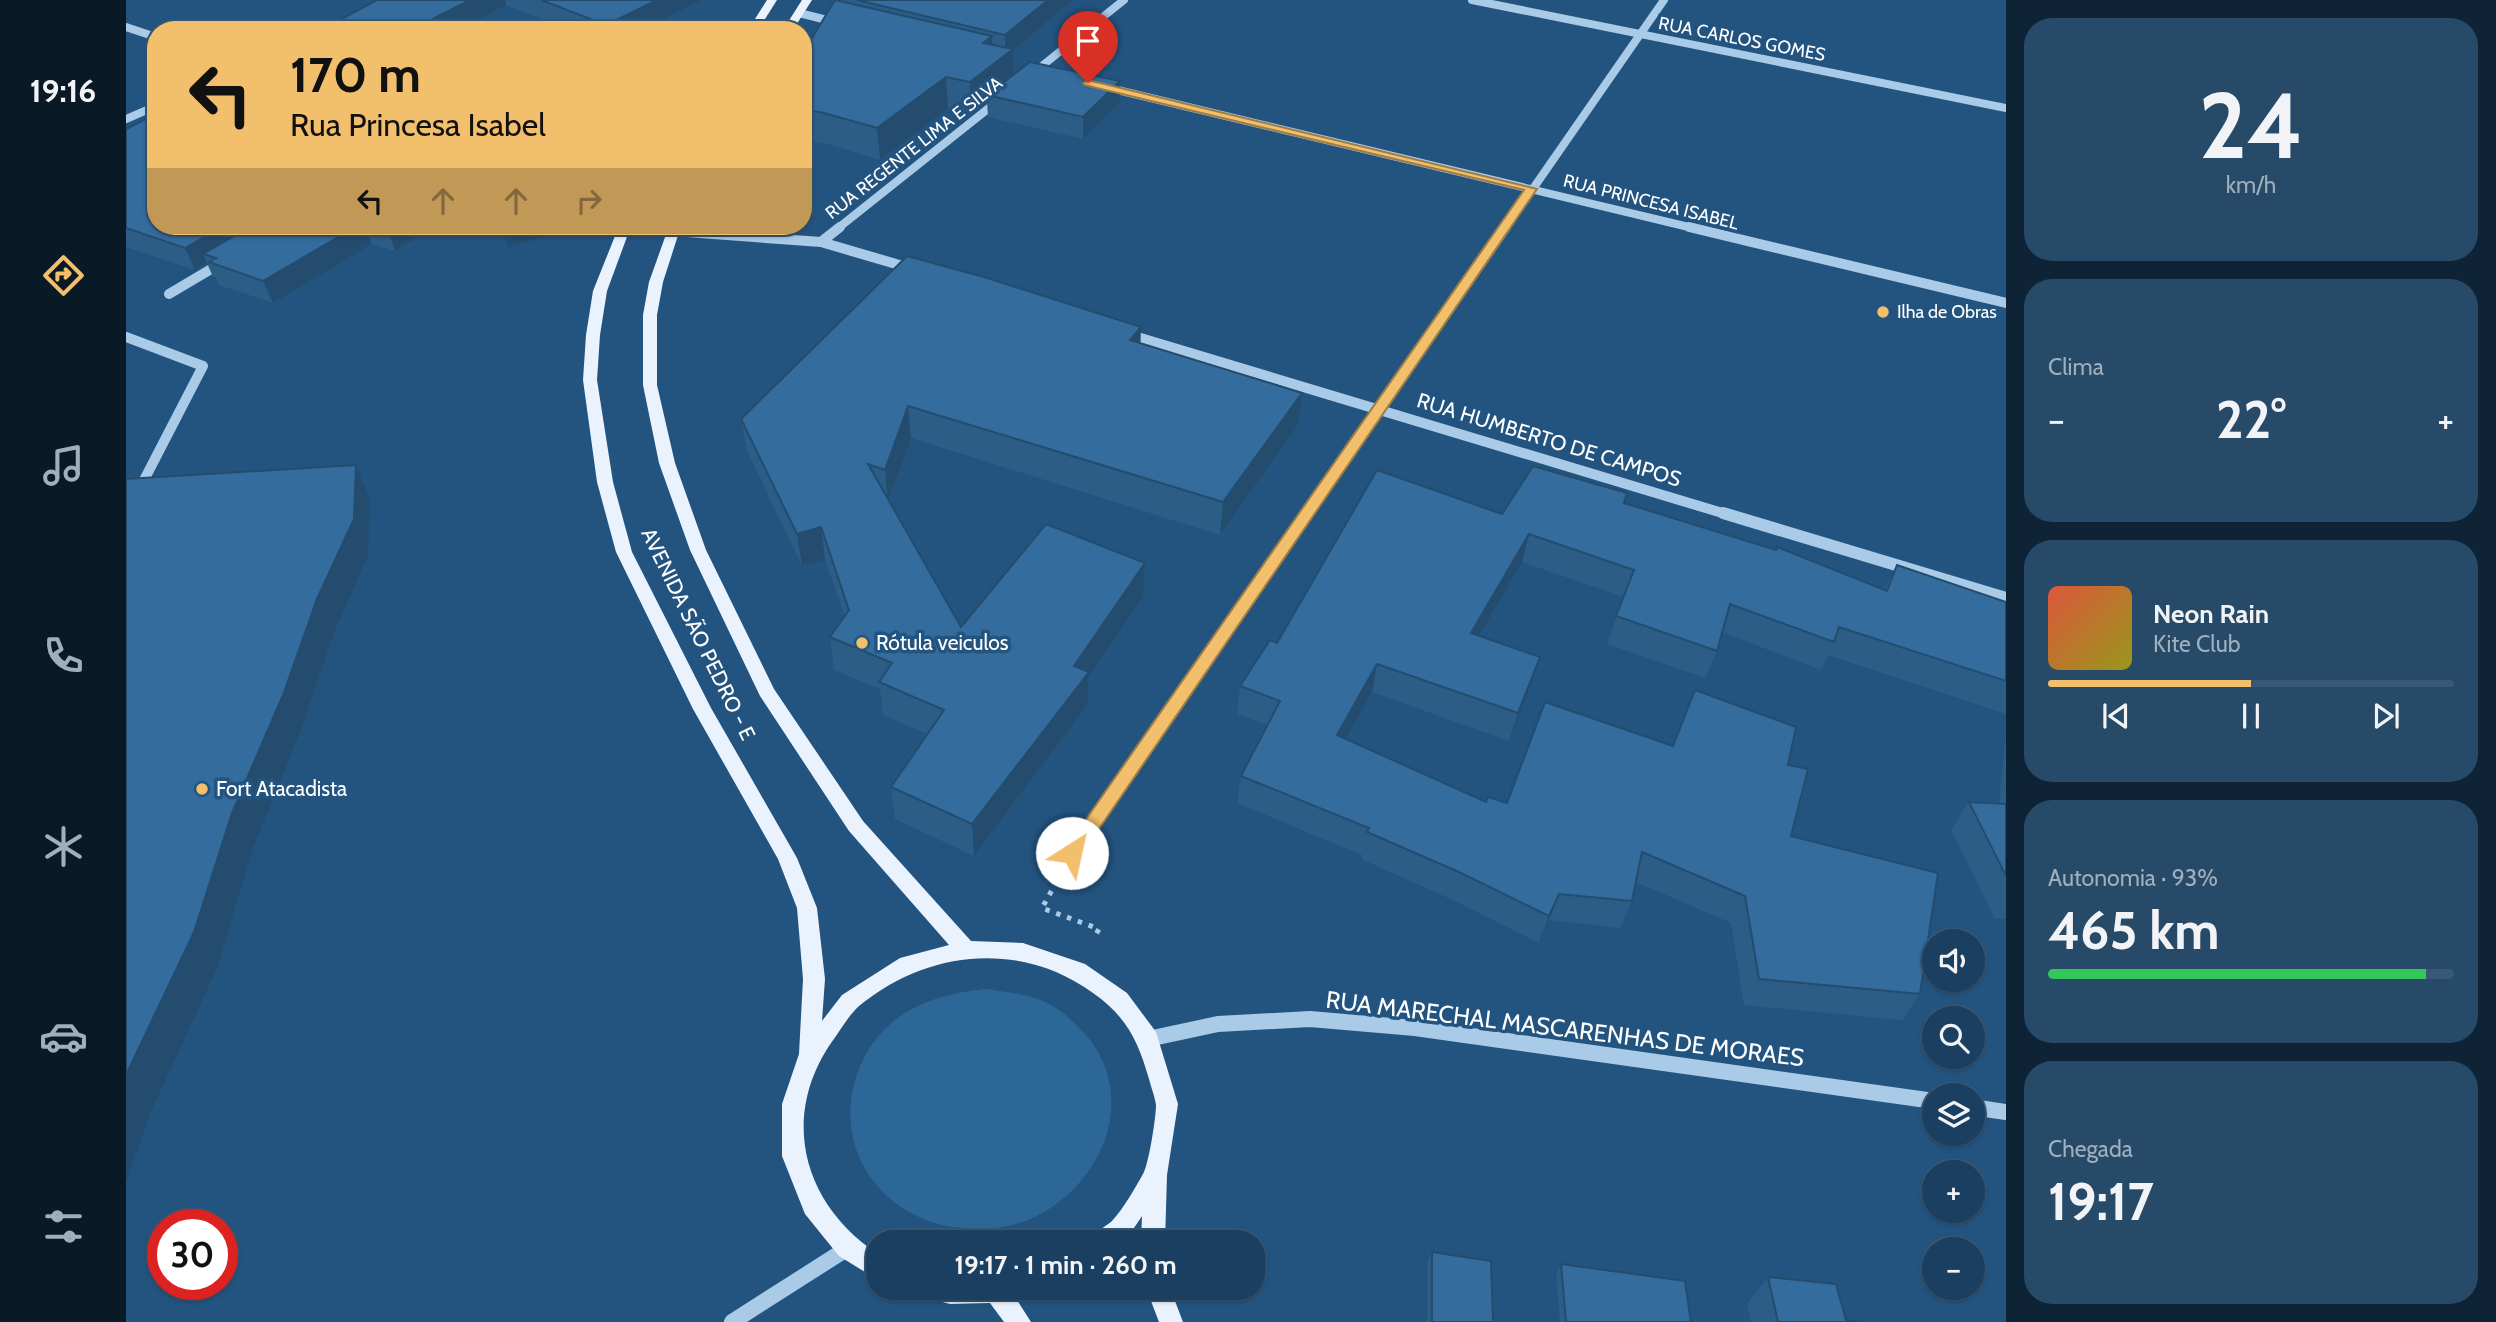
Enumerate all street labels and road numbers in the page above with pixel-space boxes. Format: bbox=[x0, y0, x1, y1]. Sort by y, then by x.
street label: RUA CARLOS GOMES bbox=[1657, 12, 1827, 66]
street label: RUA REGENTE LIMA E SILVA bbox=[821, 72, 1007, 224]
street label: RUA PRINCESA ISABEL bbox=[1561, 170, 1741, 234]
street label: RUA HUMBERTO DE CAMPOS bbox=[1414, 387, 1684, 492]
street label: AVENIDA SÃO PEDRO - E bbox=[636, 523, 762, 744]
street label: RUA MARECHAL MASCARENHAS DE MORAES bbox=[1324, 985, 1806, 1072]

